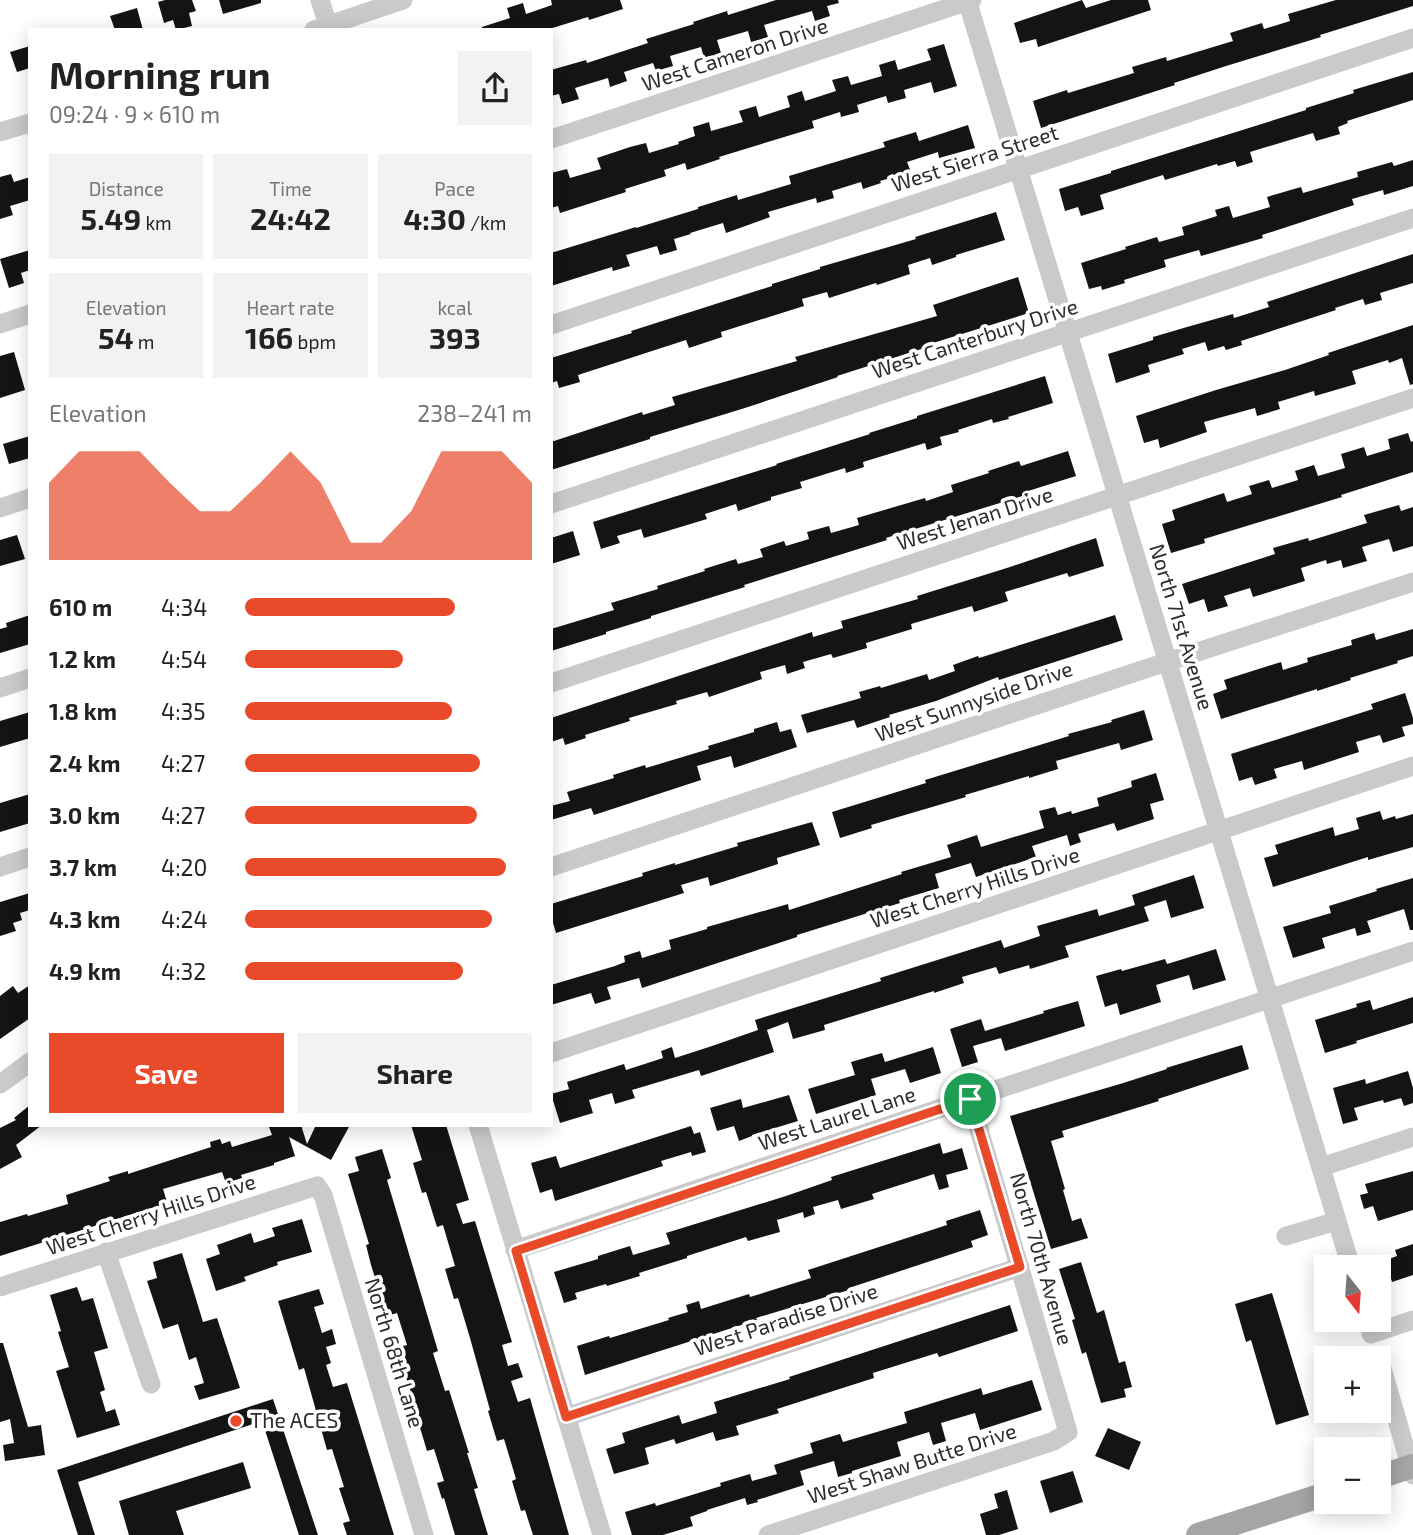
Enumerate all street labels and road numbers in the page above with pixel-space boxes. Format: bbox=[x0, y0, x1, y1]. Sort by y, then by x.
street label: West Cameron Drive bbox=[638, 12, 831, 95]
street label: West Sierra Street bbox=[888, 119, 1061, 196]
street label: West Canterbury Drive bbox=[868, 292, 1081, 383]
street label: West Jenan Drive bbox=[893, 481, 1056, 555]
street label: North 71st Avenue bbox=[1145, 540, 1220, 713]
street label: West Sunnyside Drive bbox=[872, 655, 1076, 746]
street label: West Cherry Hills Drive bbox=[867, 841, 1082, 932]
street label: West Laurel Lane bbox=[755, 1080, 918, 1155]
street label: West Cherry Hills Drive bbox=[43, 1168, 258, 1259]
street label: North 70th Avenue bbox=[1006, 1169, 1079, 1348]
street label: North 68th Lane bbox=[361, 1275, 430, 1431]
street label: West Paradise Drive bbox=[691, 1277, 881, 1360]
street label: West Shaw Butte Drive bbox=[804, 1417, 1019, 1508]

